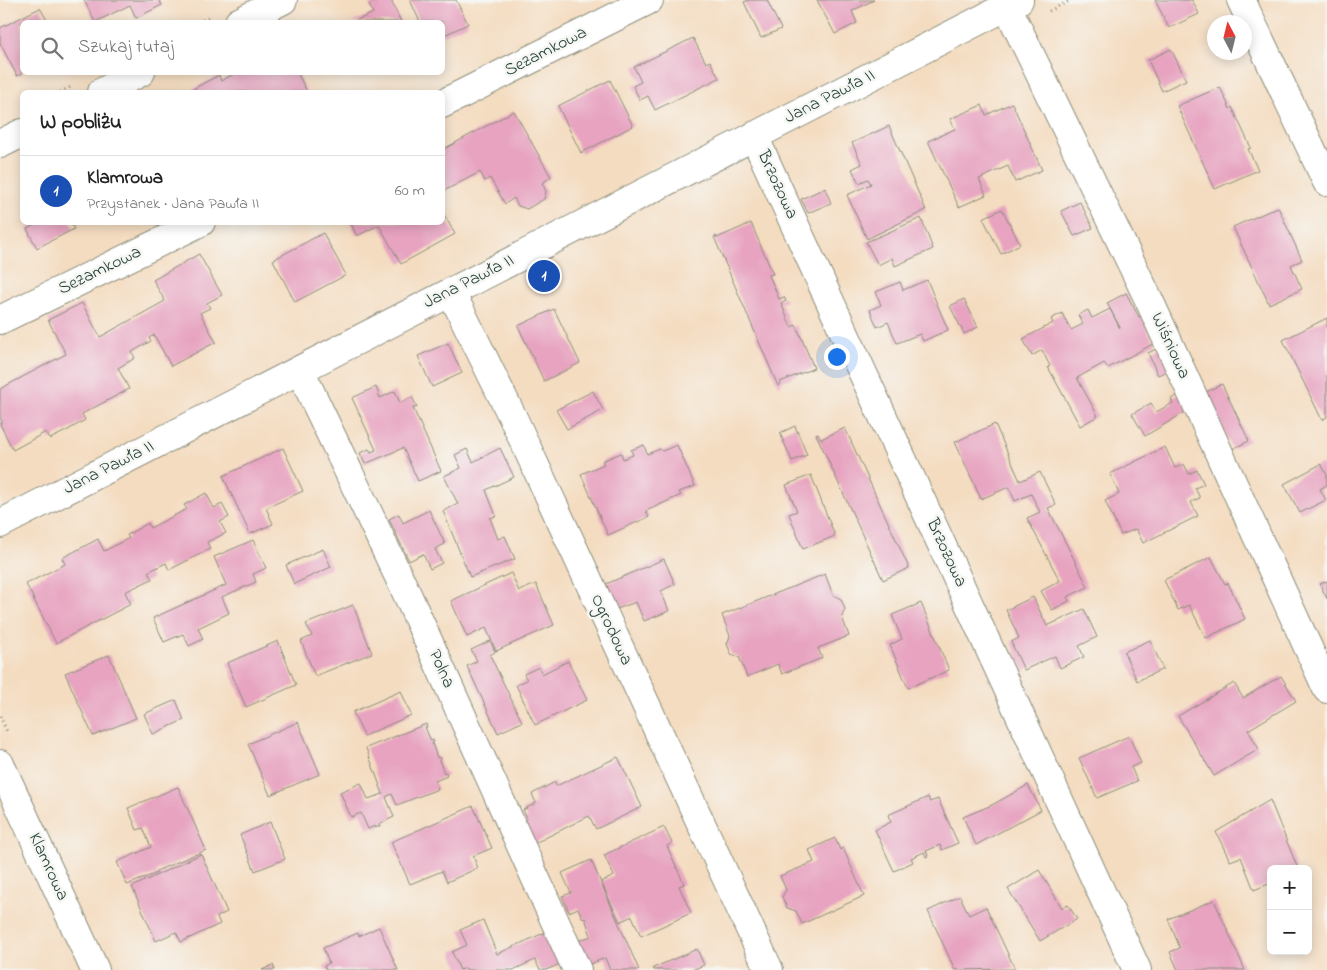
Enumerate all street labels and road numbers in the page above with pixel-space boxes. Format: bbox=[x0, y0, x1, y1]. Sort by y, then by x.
street label: Sezamkowa bbox=[500, 20, 592, 84]
street label: Jana Pawła II bbox=[780, 63, 880, 131]
street label: Brzozowa bbox=[749, 146, 804, 224]
street label: Sezamkowa bbox=[54, 240, 146, 302]
street label: Jana Pawła II bbox=[419, 248, 519, 316]
street label: Wiśniowa bbox=[1143, 309, 1197, 383]
street label: Jana Pawła II bbox=[59, 434, 159, 502]
street label: Brzozowa bbox=[918, 514, 973, 592]
street label: Ogrodowa bbox=[582, 590, 639, 670]
street label: Polna bbox=[421, 646, 461, 692]
street label: Klamrowa bbox=[21, 829, 75, 905]

